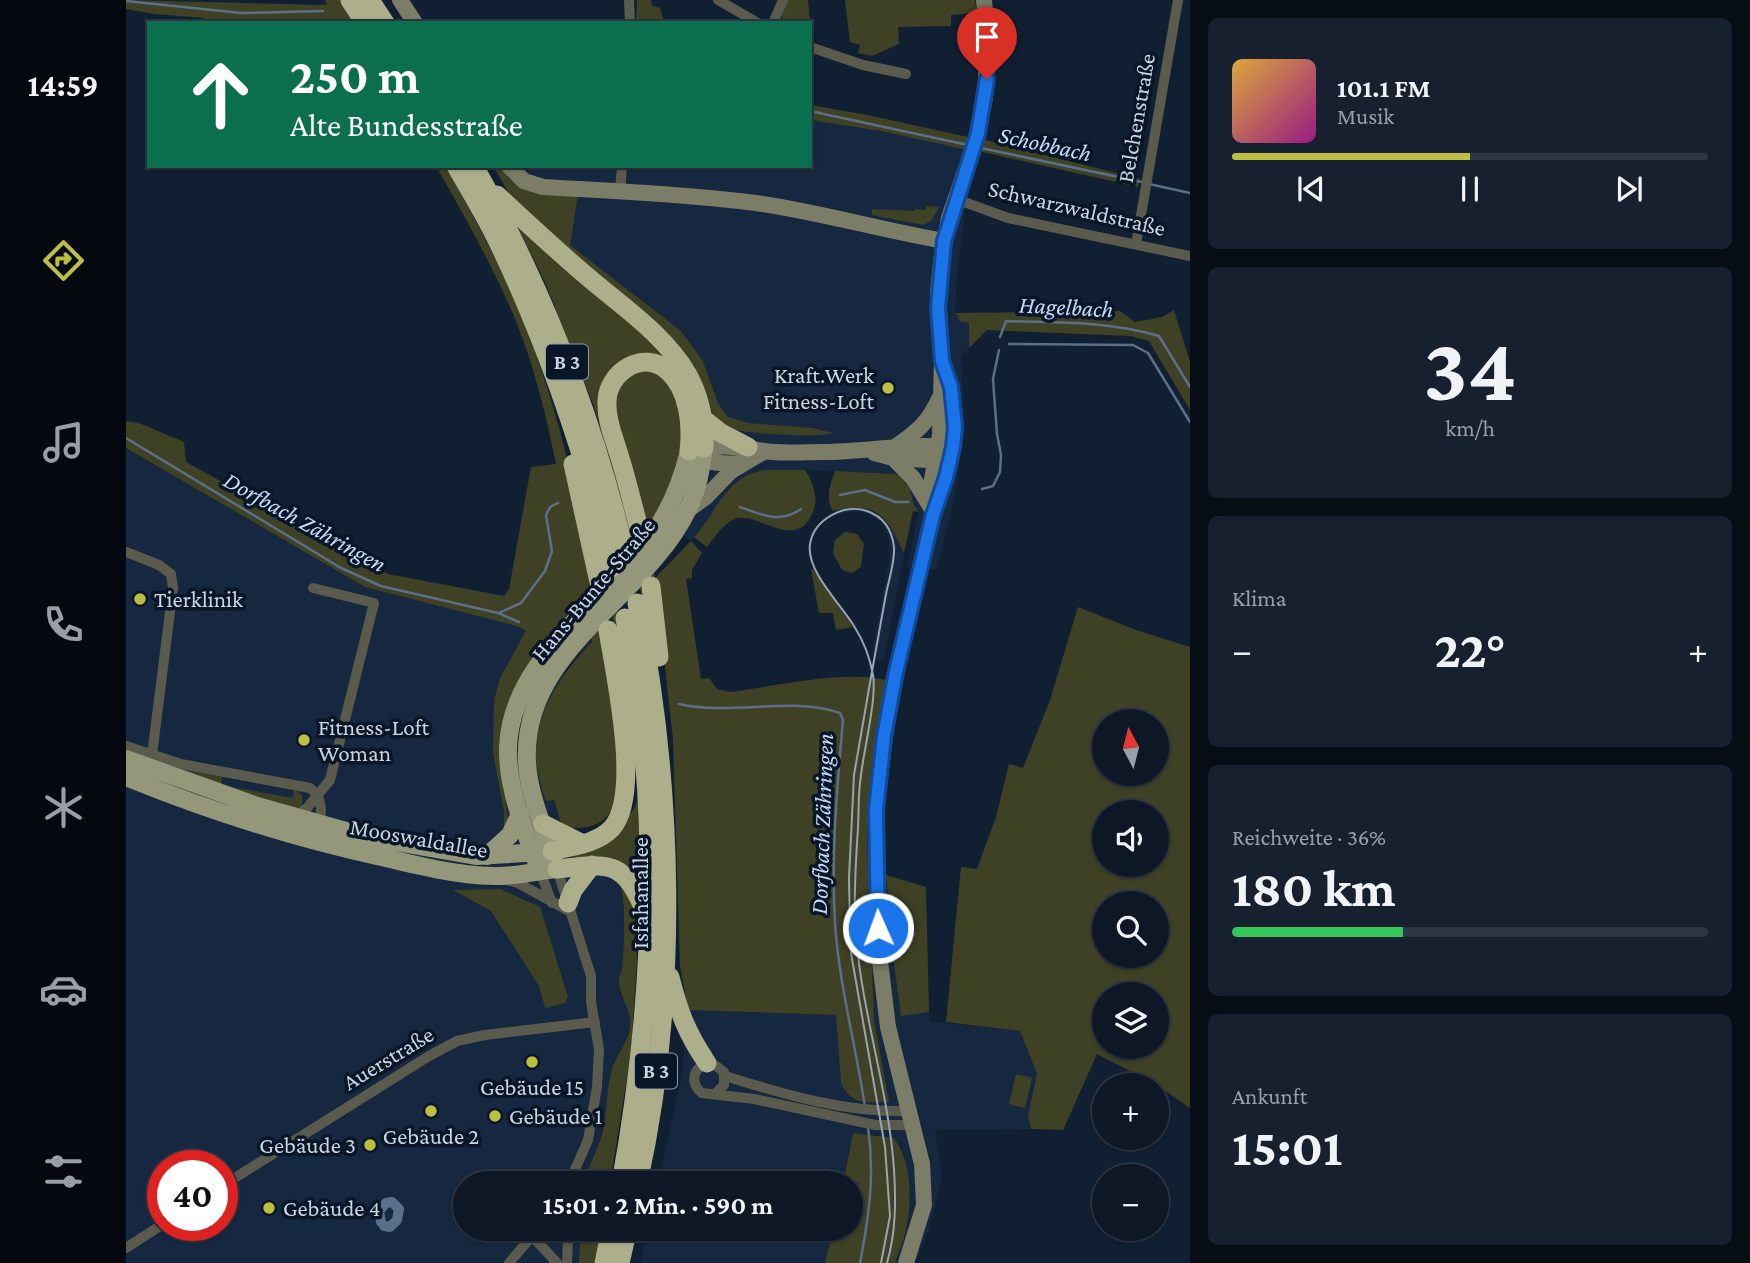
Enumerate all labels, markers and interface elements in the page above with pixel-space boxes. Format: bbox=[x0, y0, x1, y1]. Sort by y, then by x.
pin bbox=[957, 7, 1017, 79]
icon: arrive bbox=[968, 18, 1006, 56]
icon: ahead bbox=[175, 49, 266, 140]
text: 250 m bbox=[290, 49, 420, 104]
street label: Belchenstraße bbox=[1112, 51, 1160, 185]
text: 14:59 bbox=[28, 67, 98, 103]
text: 101.1 FM bbox=[1337, 74, 1431, 103]
text: Musik bbox=[1337, 103, 1394, 129]
text: Alte Bundesstraße bbox=[290, 107, 523, 143]
water label: Schobbach bbox=[996, 121, 1094, 166]
icon: previous bbox=[1292, 170, 1330, 208]
icon: pause bbox=[1451, 170, 1489, 208]
icon: next bbox=[1610, 170, 1648, 208]
street label: Schwarzwaldstraße bbox=[986, 175, 1168, 241]
icon: directions bbox=[39, 236, 88, 285]
water label: Hagelbach bbox=[1018, 291, 1114, 322]
text: 34 bbox=[1423, 318, 1517, 420]
road number: B 3 bbox=[546, 344, 588, 380]
place label: Kraft.Werk Fitness-Loft bbox=[763, 362, 874, 414]
marker: Kraft.Werk Fitness-Loft bbox=[880, 380, 896, 396]
text: km/h bbox=[1445, 415, 1495, 441]
icon: music bbox=[39, 418, 88, 467]
water label: Dorfbach Zähringen bbox=[219, 466, 391, 577]
street label: Hans-Bunte-Straße bbox=[526, 512, 660, 666]
text: Klima bbox=[1232, 585, 1286, 611]
place label: Tierklinik bbox=[154, 586, 243, 612]
marker: Tierklinik bbox=[132, 591, 148, 607]
icon: phone bbox=[39, 600, 88, 649]
text: 22° bbox=[1434, 620, 1506, 678]
text: − bbox=[1232, 629, 1252, 671]
text: + bbox=[1688, 629, 1708, 671]
north arrow bbox=[1092, 709, 1169, 786]
map controls bbox=[1092, 709, 1169, 1241]
place label: Fitness-Loft Woman bbox=[318, 714, 429, 766]
marker: Fitness-Loft Woman bbox=[296, 732, 312, 748]
water label: Dorfbach Zähringen bbox=[805, 733, 838, 915]
icon: climate bbox=[39, 783, 88, 832]
button: sound bbox=[1092, 800, 1169, 877]
street label: Mooswaldallee bbox=[348, 813, 490, 863]
text: Reichweite · 36% bbox=[1232, 824, 1386, 850]
street label: Isfahanallee bbox=[627, 837, 653, 949]
text: 180 km bbox=[1232, 859, 1396, 917]
position arrow bbox=[841, 891, 915, 965]
button: search bbox=[1092, 891, 1169, 968]
icon: car bbox=[39, 965, 88, 1014]
button: layers bbox=[1092, 982, 1169, 1059]
street label: Auerstraße bbox=[338, 1021, 438, 1095]
marker: Gebäude 15 bbox=[524, 1054, 540, 1070]
road number: B 3 bbox=[635, 1054, 677, 1088]
button: + bbox=[1092, 1073, 1169, 1150]
place label: Gebäude 15 bbox=[480, 1074, 584, 1100]
text: Ankunft bbox=[1232, 1083, 1307, 1109]
marker: Gebäude 2 bbox=[423, 1103, 439, 1119]
place label: Gebäude 1 bbox=[509, 1103, 602, 1129]
marker: Gebäude 1 bbox=[487, 1108, 503, 1124]
text: 15:01 bbox=[1232, 1118, 1342, 1176]
place label: Gebäude 2 bbox=[383, 1123, 479, 1149]
place label: Gebäude 3 bbox=[259, 1132, 356, 1158]
marker: Gebäude 3 bbox=[362, 1137, 378, 1153]
icon: filters bbox=[39, 1147, 88, 1196]
speed limit sign: 40 bbox=[147, 1150, 238, 1241]
button: − bbox=[1092, 1164, 1169, 1241]
text: 15:01 · 2 Min. · 590 m bbox=[543, 1191, 773, 1220]
place label: Gebäude 4 bbox=[283, 1195, 380, 1221]
marker: Gebäude 4 bbox=[261, 1200, 277, 1216]

